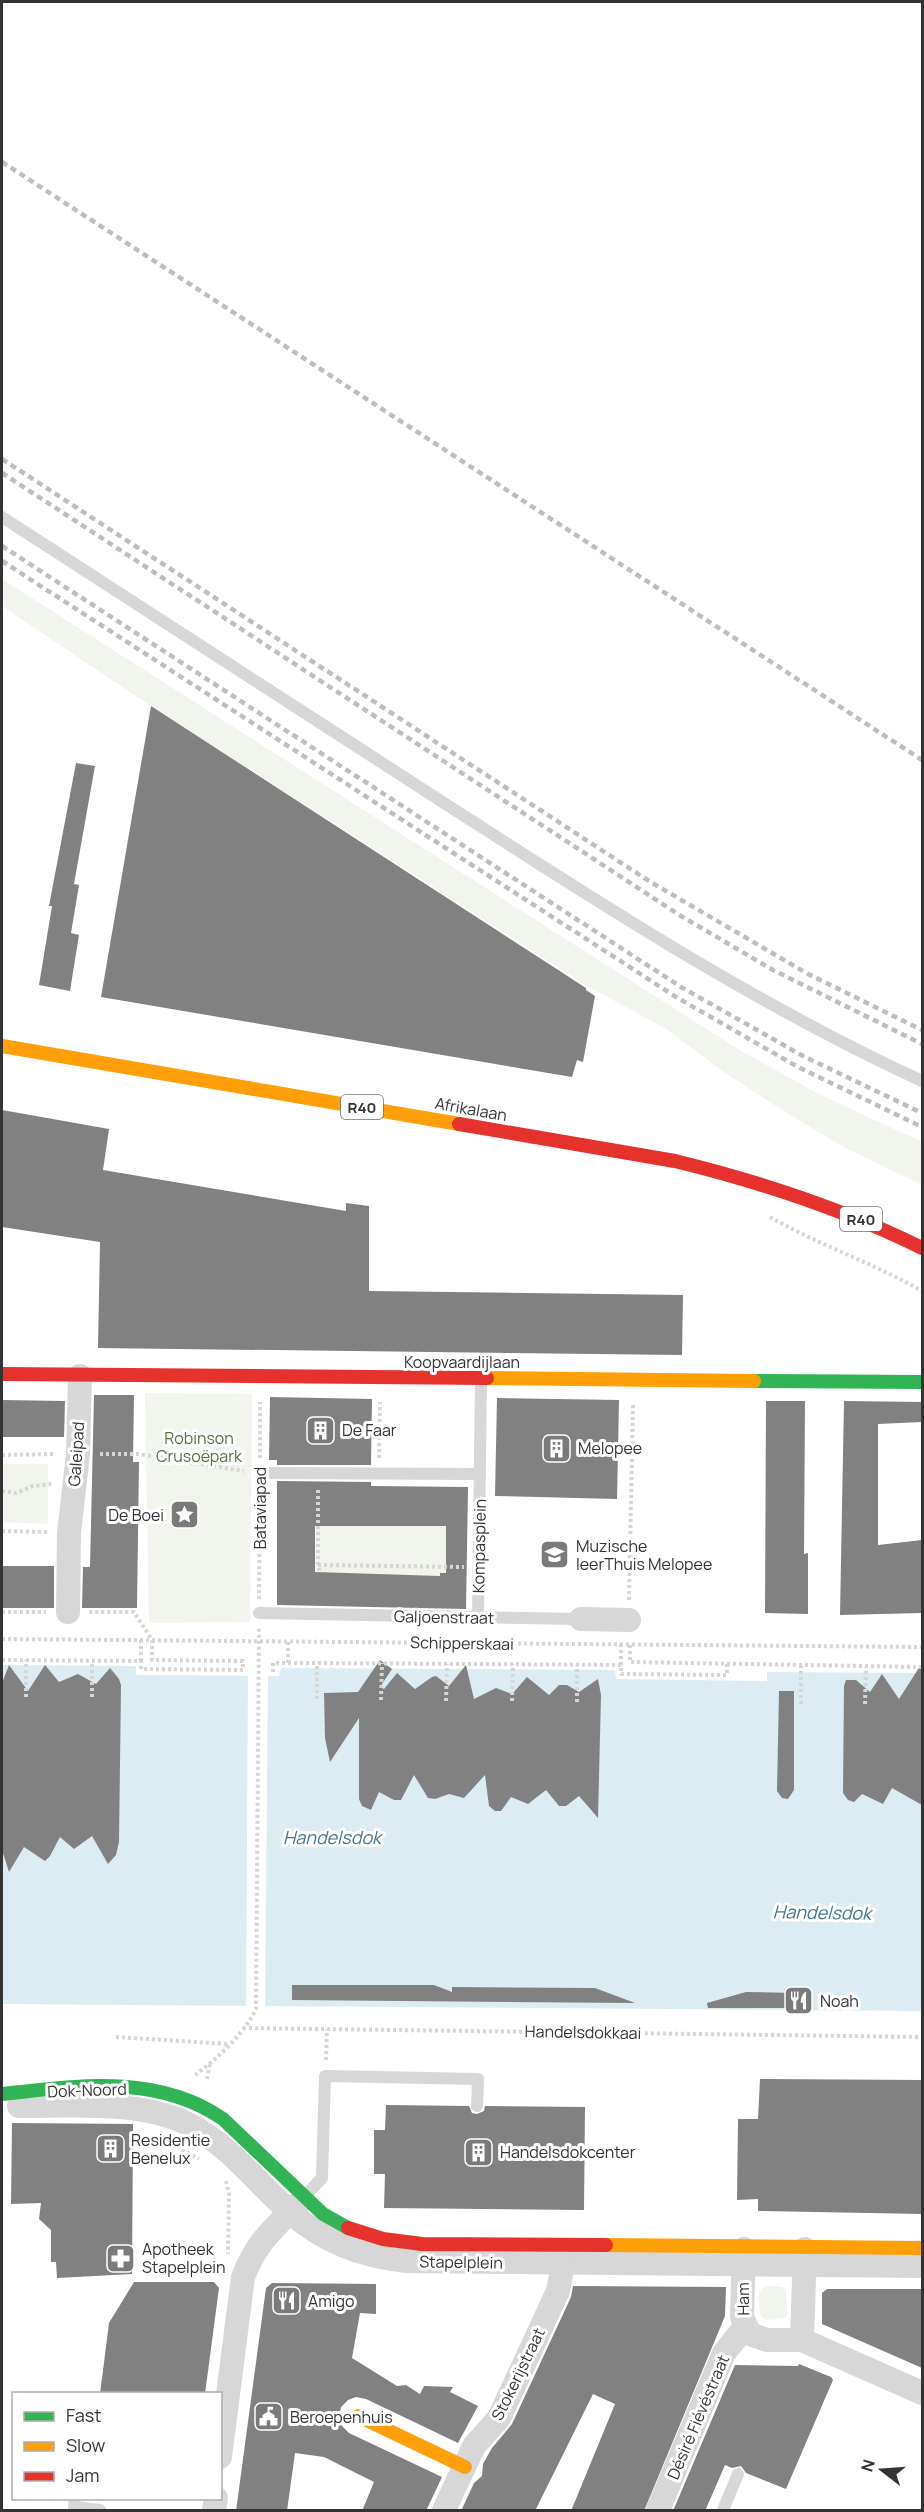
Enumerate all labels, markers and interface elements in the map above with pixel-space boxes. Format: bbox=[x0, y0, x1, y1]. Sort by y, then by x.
street label: Afrikalaan bbox=[433, 1092, 509, 1126]
road number: R40 bbox=[341, 1095, 383, 1119]
road number: R40 bbox=[840, 1207, 882, 1231]
street label: Koopvaardijlaan bbox=[404, 1351, 520, 1373]
building icon: De Faar bbox=[305, 1414, 337, 1446]
place label: De Faar bbox=[342, 1419, 397, 1441]
street label: Galeipad bbox=[63, 1421, 89, 1487]
park label: Robinson Crusoëpark bbox=[156, 1427, 243, 1467]
building icon: Melopee bbox=[541, 1432, 573, 1464]
place label: Melopee bbox=[578, 1437, 642, 1459]
street label: Bataviapad bbox=[249, 1467, 271, 1549]
place icon: De Boei bbox=[169, 1499, 201, 1531]
street label: Kompasplein bbox=[467, 1499, 491, 1593]
place label: De Boei bbox=[108, 1504, 164, 1526]
place label: Muzische leerThuis Melopee bbox=[576, 1535, 712, 1575]
school or university icon: Muzische leerThuis Melopee bbox=[539, 1539, 571, 1571]
street label: Galjoenstraat bbox=[394, 1605, 494, 1629]
street label: Schipperskaai bbox=[410, 1631, 514, 1655]
water label: Handelsdok bbox=[283, 1825, 384, 1849]
water label: Handelsdok bbox=[773, 1899, 874, 1925]
restaurant icon: Noah bbox=[783, 1985, 815, 2017]
place label: Noah bbox=[820, 1990, 859, 2012]
street label: Handelsdokkaai bbox=[525, 2020, 641, 2044]
street label: Dok-Noord bbox=[47, 2078, 127, 2102]
place label: Residentie Benelux bbox=[131, 2129, 210, 2169]
building icon: Residentie Benelux bbox=[94, 2133, 126, 2165]
building icon: Handelsdokcenter bbox=[463, 2136, 495, 2168]
place label: Handelsdokcenter bbox=[500, 2141, 636, 2163]
place label: Apotheek Stapelplein bbox=[142, 2238, 226, 2278]
pharmacy icon: Apotheek Stapelplein bbox=[105, 2242, 137, 2274]
street label: Stapelplein bbox=[419, 2250, 503, 2274]
street label: Ham bbox=[732, 2282, 754, 2316]
restaurant icon: Amigo bbox=[271, 2285, 303, 2317]
place label: Amigo bbox=[308, 2290, 354, 2312]
street label: Stokerijstraat bbox=[486, 2324, 550, 2424]
street label: Désiré Fiévéstraat bbox=[662, 2351, 734, 2483]
legend bbox=[12, 2392, 222, 2500]
public building icon: Beroepenhuis bbox=[253, 2401, 285, 2433]
text: Fast bbox=[66, 2403, 101, 2427]
place label: Beroepenhuis bbox=[290, 2406, 393, 2428]
text: Slow bbox=[66, 2433, 106, 2457]
north arrow bbox=[852, 2440, 912, 2500]
text: N bbox=[855, 2457, 880, 2474]
text: Jam bbox=[66, 2463, 100, 2487]

